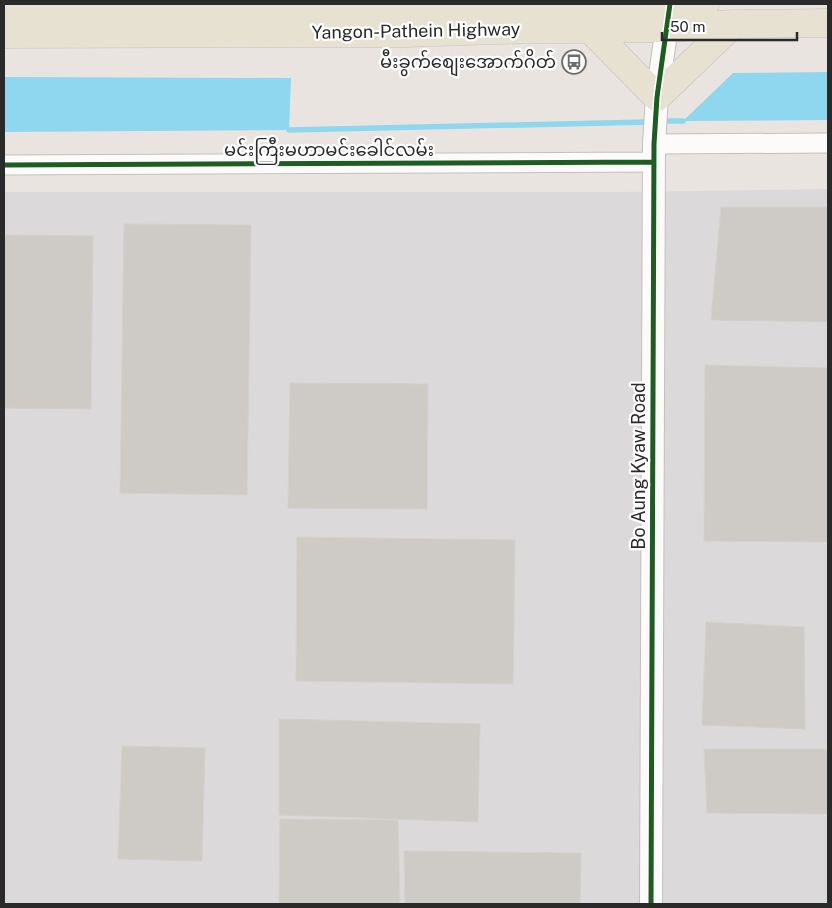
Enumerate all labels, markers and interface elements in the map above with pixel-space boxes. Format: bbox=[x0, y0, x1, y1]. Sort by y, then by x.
scale bar bbox=[662, 10, 797, 42]
street label: Yangon-Pathein Highway bbox=[311, 18, 521, 43]
text: 50 m bbox=[670, 18, 705, 35]
place label: မီးခွက်စျေးအောက်ဂိတ် bbox=[380, 48, 556, 77]
bus stop icon: မီးခွက်စျေးအောက်ဂိတ် bbox=[561, 49, 587, 75]
street label: မင်းကြီးမဟာမင်းခေါင်လမ်း bbox=[224, 136, 434, 165]
street label: Bo Aung Kyaw Road bbox=[628, 382, 649, 550]

